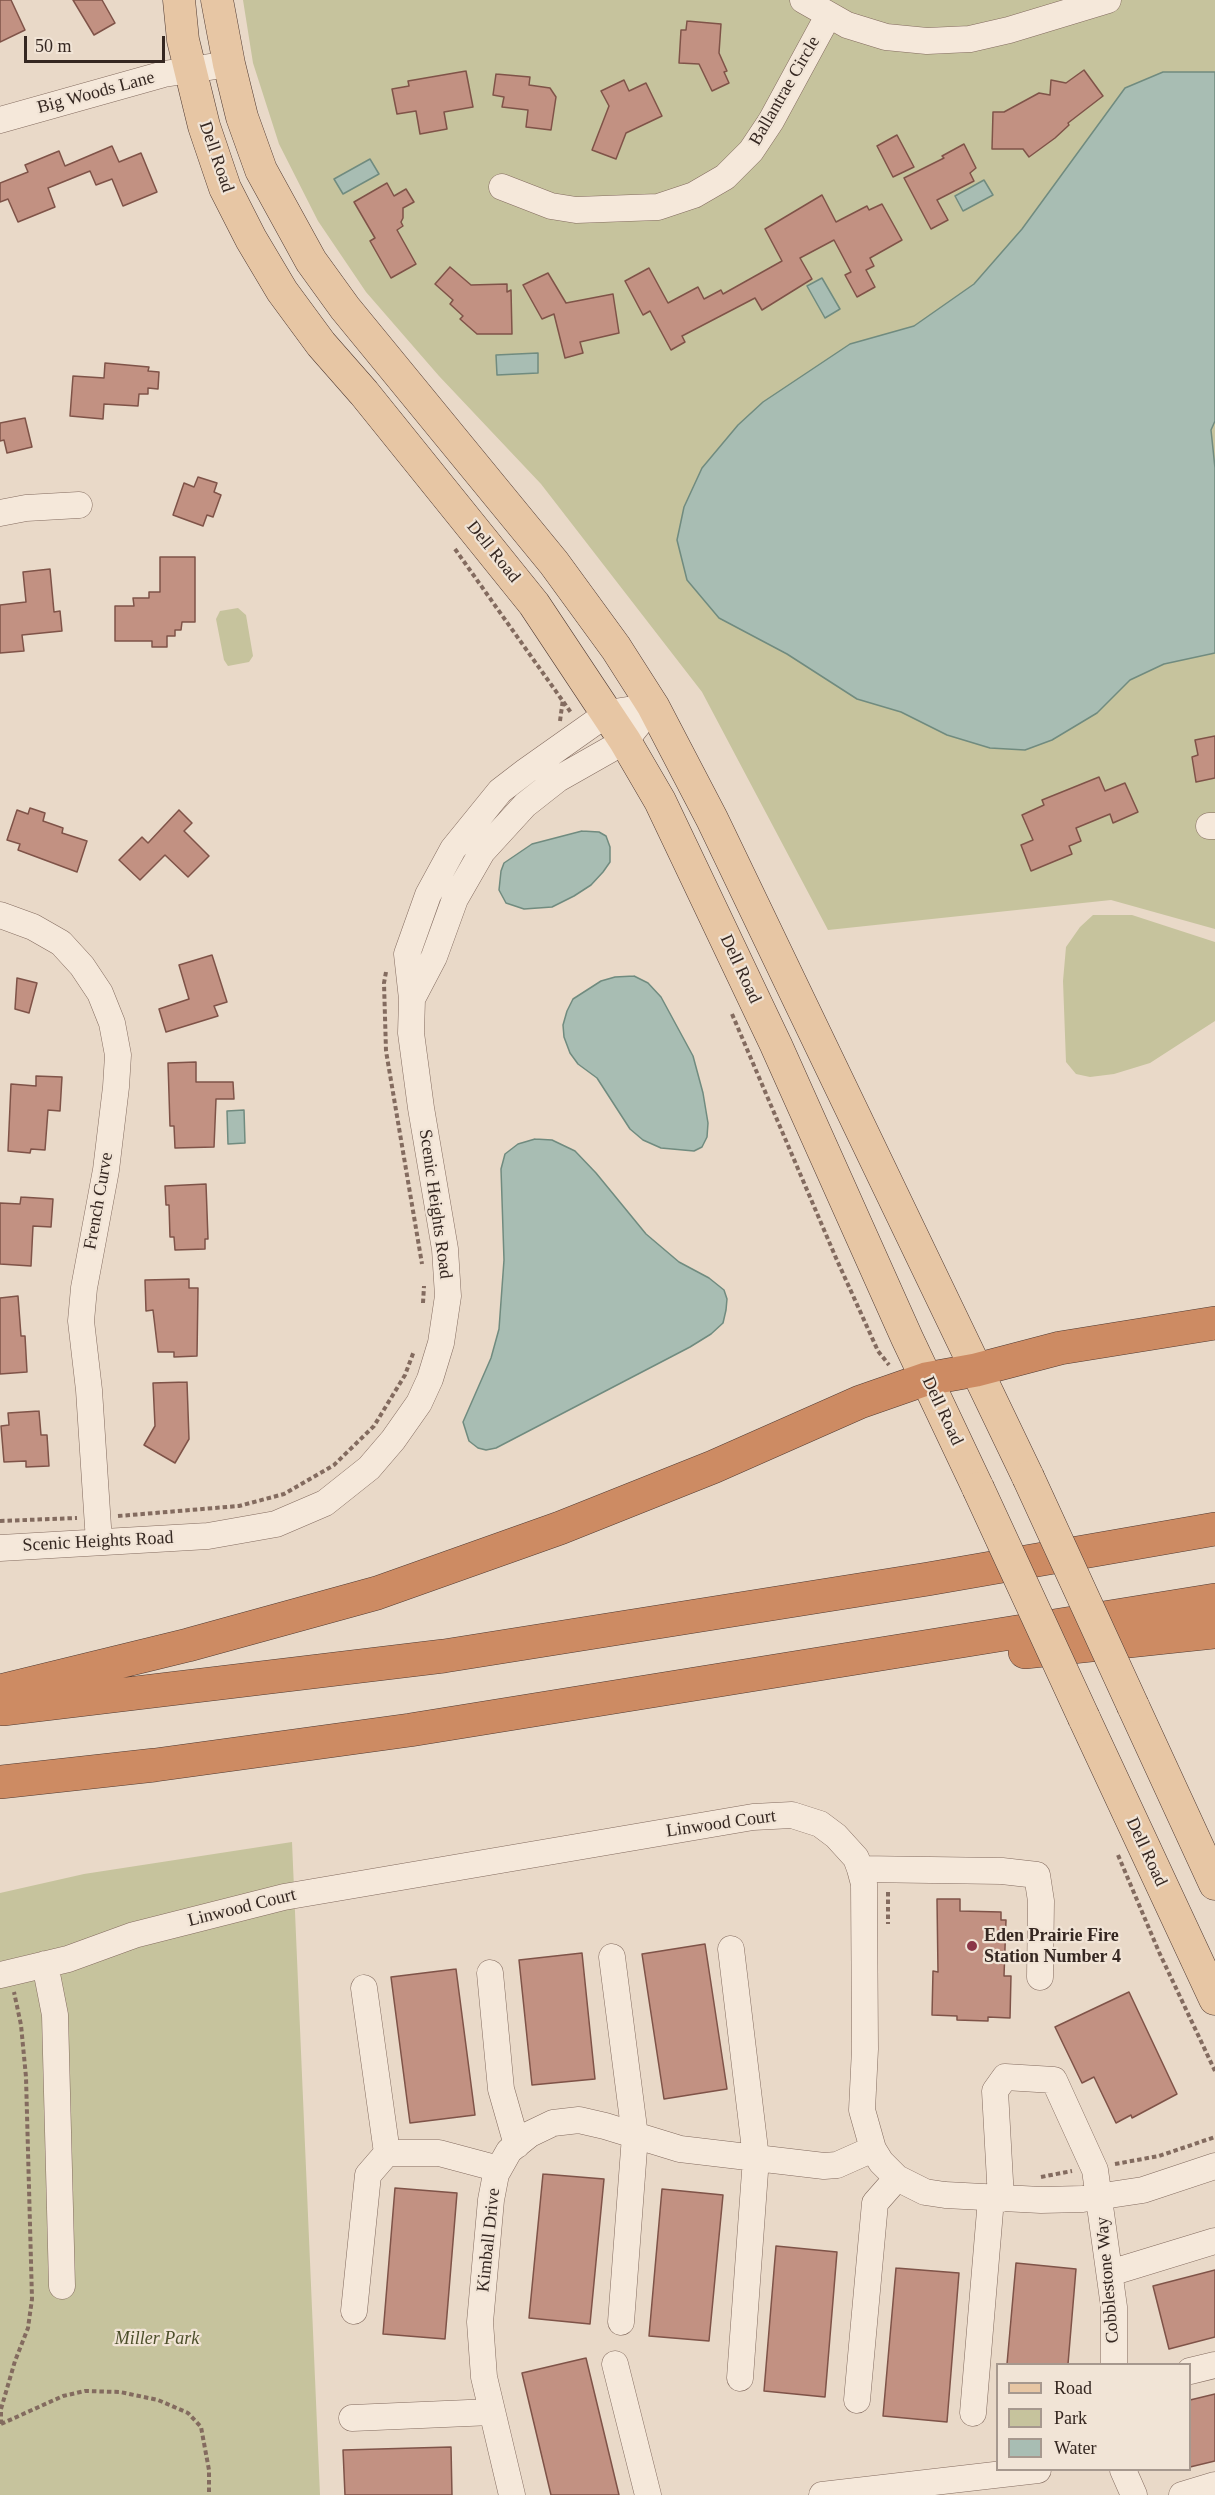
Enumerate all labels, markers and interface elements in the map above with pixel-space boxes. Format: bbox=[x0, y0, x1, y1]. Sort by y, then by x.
scale bar bbox=[27, 24, 168, 62]
street label: Ballantrae Circle bbox=[745, 33, 825, 149]
text: 50 m bbox=[35, 36, 72, 56]
street label: Big Woods Lane bbox=[35, 67, 157, 119]
street label: Dell Road bbox=[194, 119, 238, 195]
street label: Dell Road bbox=[461, 517, 525, 587]
street label: Dell Road bbox=[715, 931, 765, 1007]
street label: Scenic Heights Road bbox=[414, 1128, 456, 1280]
street label: French Curve bbox=[80, 1151, 118, 1251]
street label: Dell Road bbox=[917, 1373, 967, 1449]
street label: Scenic Heights Road bbox=[22, 1527, 174, 1557]
street label: Linwood Court bbox=[665, 1806, 777, 1842]
street label: Dell Road bbox=[1121, 1814, 1171, 1890]
street label: Linwood Court bbox=[186, 1884, 298, 1932]
place label: Eden Prairie Fire Station Number 4 bbox=[984, 1925, 1121, 1968]
marker: Eden Prairie Fire Station Number 4 bbox=[965, 1939, 979, 1953]
street label: Kimball Drive bbox=[473, 2187, 505, 2293]
street label: Cobblestone Way bbox=[1092, 2216, 1124, 2344]
park label: Miller Park bbox=[115, 2328, 199, 2350]
legend bbox=[996, 2363, 1191, 2471]
text: Road bbox=[1054, 2378, 1092, 2398]
text: Park bbox=[1054, 2408, 1087, 2428]
text: Water bbox=[1054, 2438, 1097, 2458]

